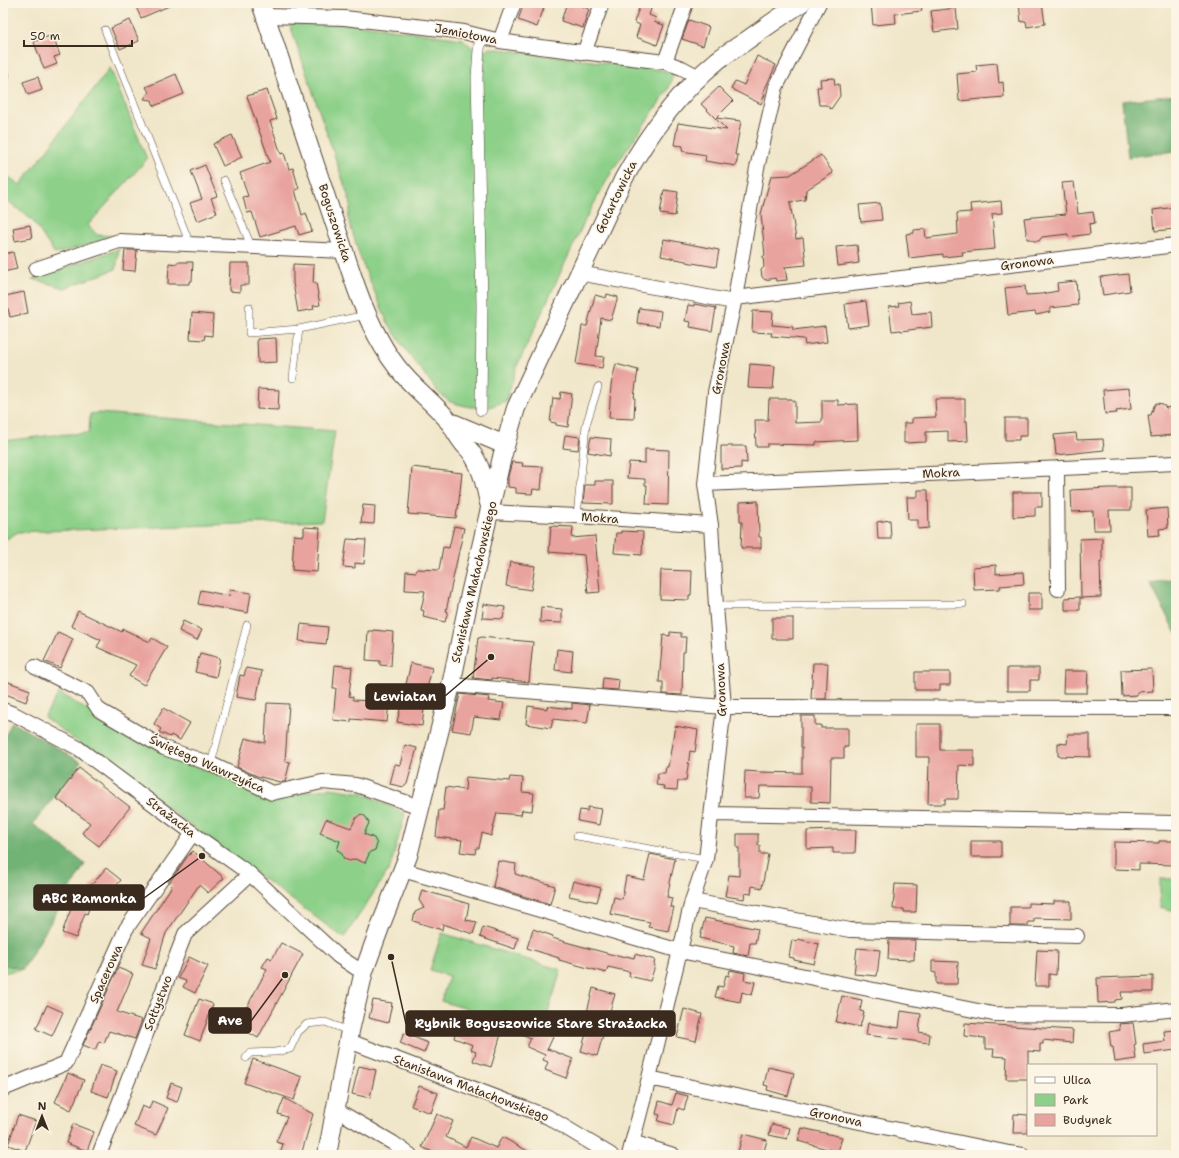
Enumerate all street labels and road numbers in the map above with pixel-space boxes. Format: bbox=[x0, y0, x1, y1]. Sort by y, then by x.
street label: Jemiołowa bbox=[433, 20, 499, 48]
street label: Gotartowicka bbox=[591, 157, 641, 236]
street label: Boguszowicka bbox=[315, 182, 355, 265]
street label: Gronowa bbox=[999, 252, 1055, 274]
street label: Gronowa bbox=[708, 340, 734, 396]
street label: Mokra bbox=[922, 464, 961, 482]
street label: Stanisława Małachowskiego bbox=[448, 499, 500, 665]
street label: Mokra bbox=[581, 509, 620, 527]
street label: Gronowa bbox=[712, 662, 730, 717]
street label: Świętego Wawrzyńca bbox=[147, 731, 268, 797]
street label: Strażacka bbox=[143, 793, 199, 841]
street label: Spacerowa bbox=[86, 942, 126, 1006]
street label: Sołtystwo bbox=[140, 973, 176, 1033]
street label: Stanisława Małachowskiego bbox=[391, 1051, 551, 1125]
street label: Gronowa bbox=[808, 1104, 864, 1130]

